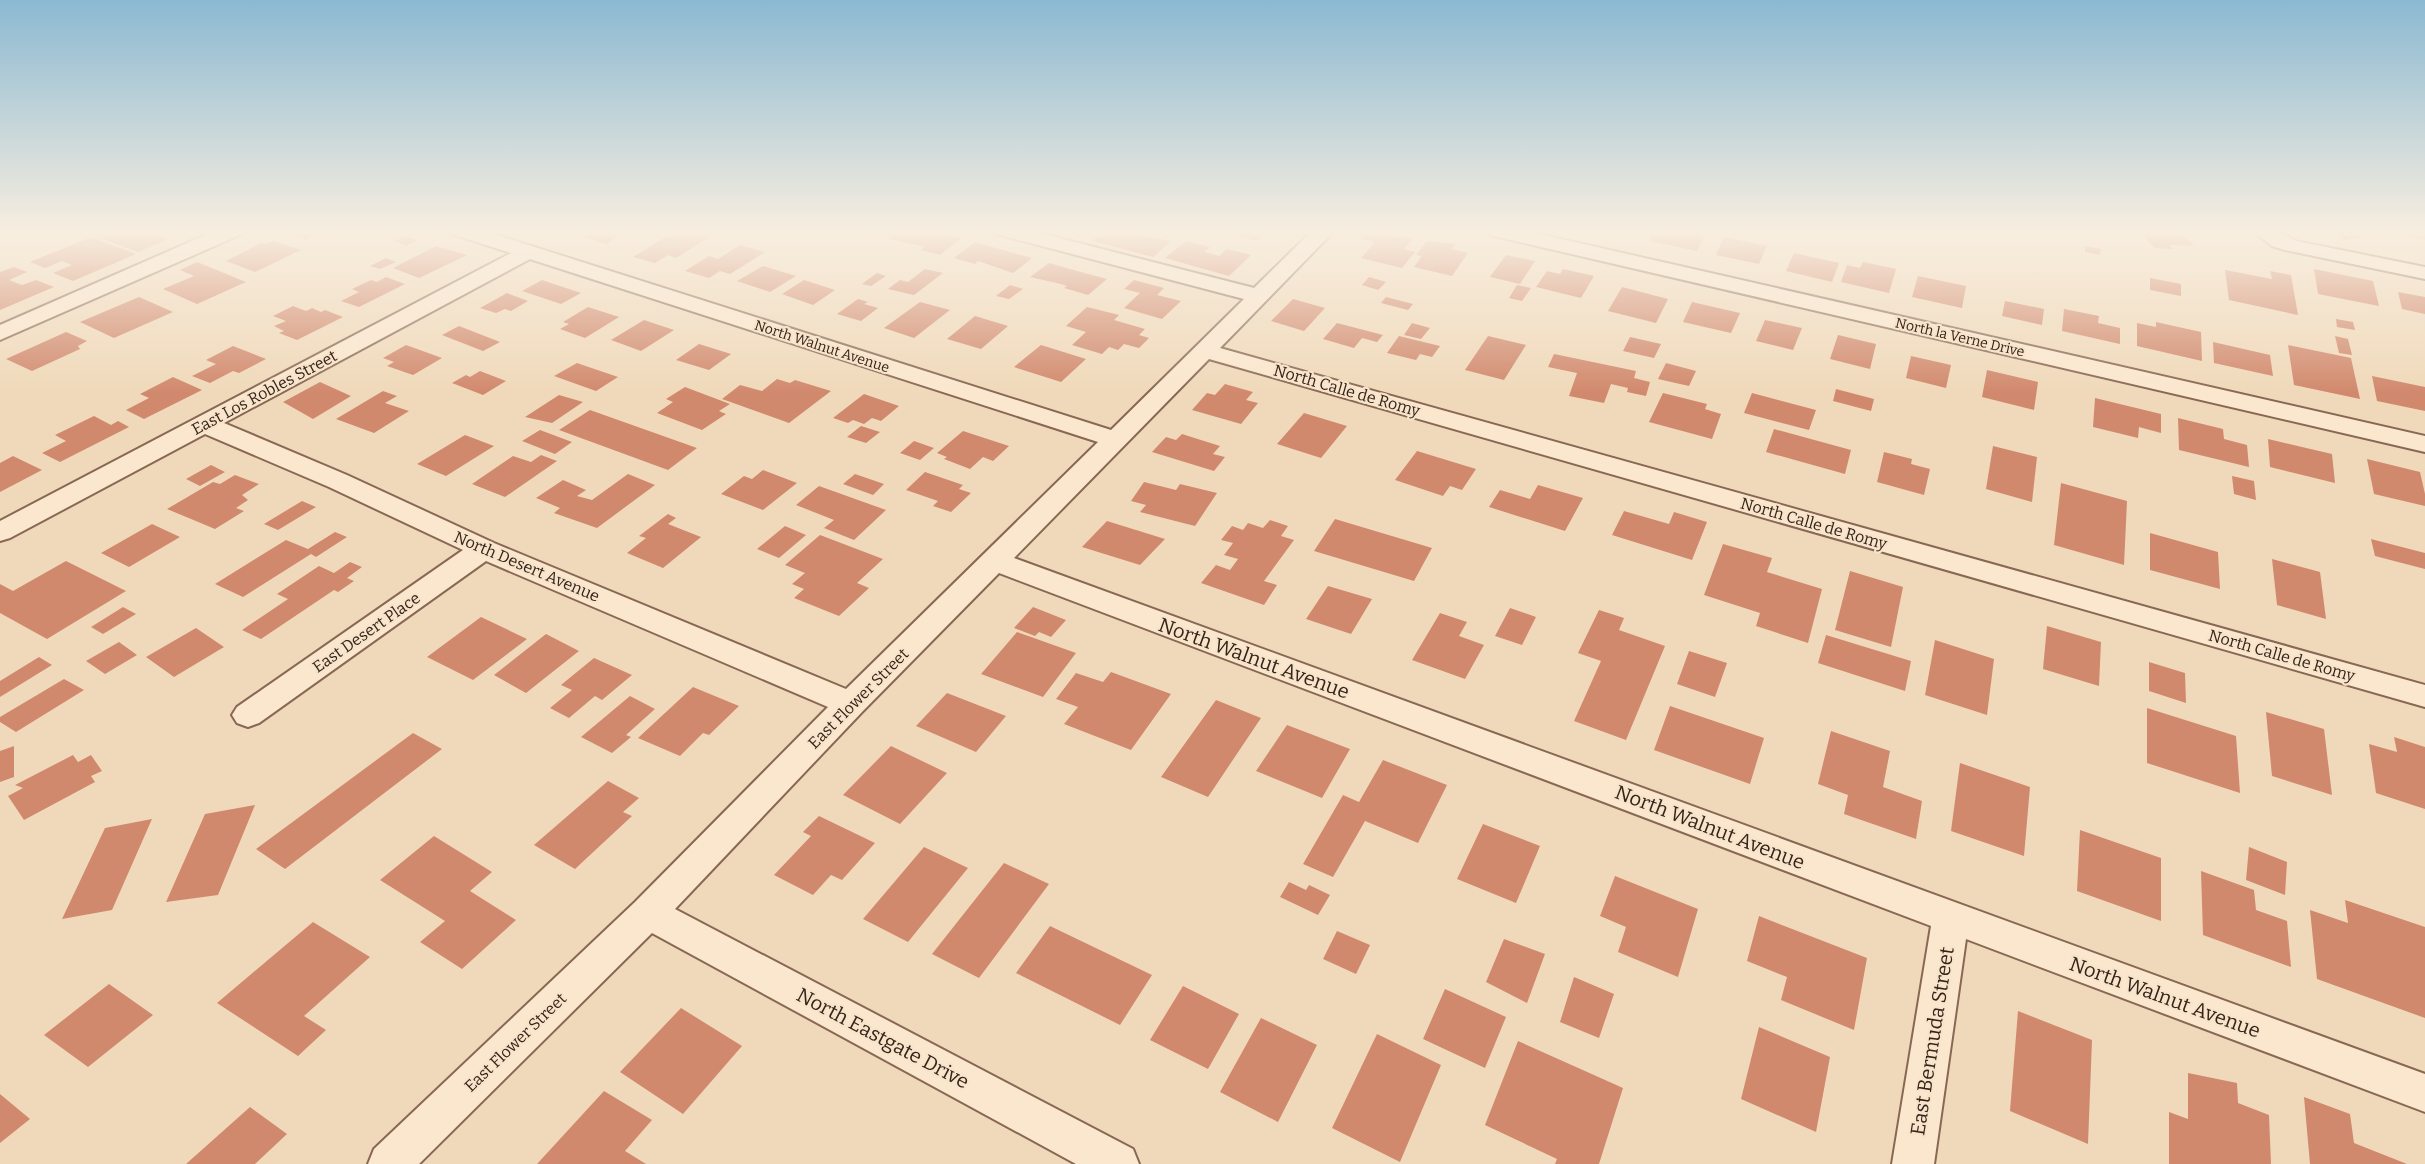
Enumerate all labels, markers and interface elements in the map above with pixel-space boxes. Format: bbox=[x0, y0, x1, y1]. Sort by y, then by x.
street label: North la Verne Drive bbox=[1894, 314, 2026, 361]
street label: North Walnut Avenue bbox=[752, 317, 892, 376]
street label: East Los Robles Street bbox=[188, 346, 340, 439]
street label: North Calle de Romy bbox=[1271, 360, 1423, 421]
street label: North Calle de Romy bbox=[1738, 493, 1890, 554]
street label: North Desert Avenue bbox=[451, 527, 602, 606]
street label: East Desert Place bbox=[309, 588, 424, 677]
street label: North Walnut Avenue bbox=[1155, 612, 1353, 704]
street label: North Calle de Romy bbox=[2206, 625, 2358, 686]
street label: East Flower Street bbox=[804, 644, 913, 752]
street label: North Walnut Avenue bbox=[1612, 780, 1808, 874]
street label: East Bermuda Street bbox=[1905, 945, 1959, 1137]
street label: North Walnut Avenue bbox=[2066, 951, 2264, 1043]
street label: North Eastgate Drive bbox=[793, 982, 973, 1094]
street label: East Flower Street bbox=[461, 989, 570, 1096]

